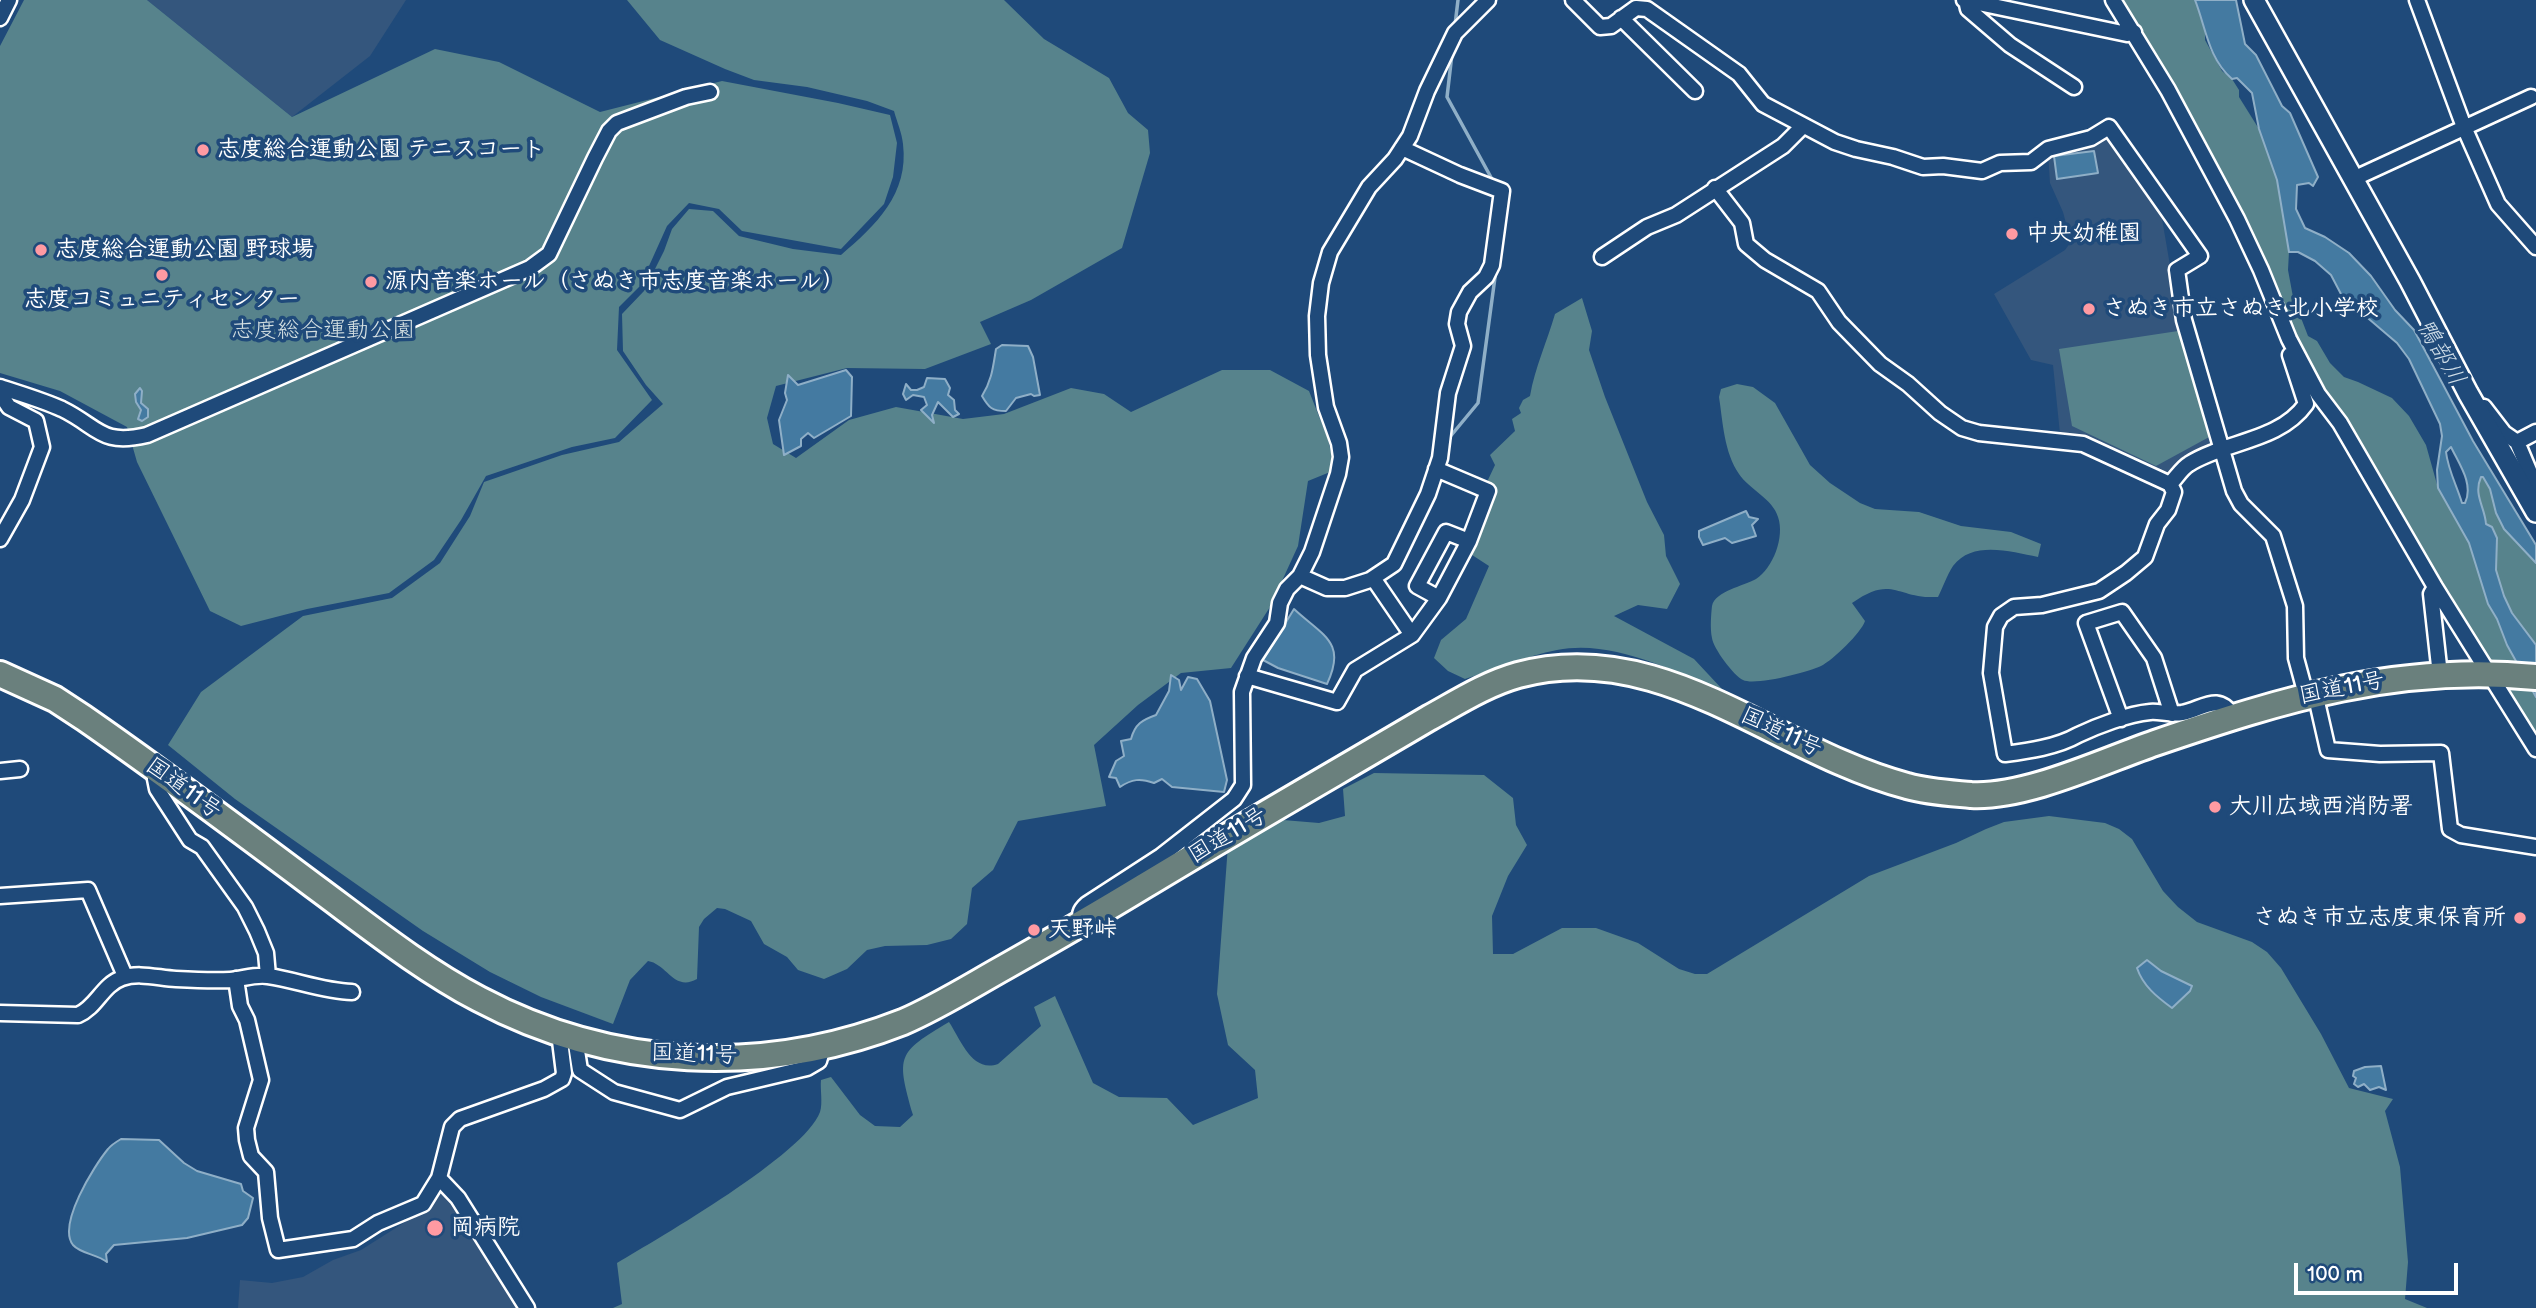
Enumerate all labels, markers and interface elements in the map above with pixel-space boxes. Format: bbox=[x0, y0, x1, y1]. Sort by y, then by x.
place label: 志度総合運動公園 テニスコート bbox=[217, 136, 545, 164]
marker: 志度総合運動公園 テニスコート bbox=[195, 142, 211, 158]
place label: 中央幼稚園 bbox=[2026, 220, 2141, 248]
marker: 中央幼稚園 bbox=[2004, 226, 2020, 242]
place label: 志度総合運動公園 野球場 bbox=[55, 236, 314, 264]
marker: 志度総合運動公園 野球場 bbox=[33, 242, 49, 258]
marker: 志度コミュニティセンター bbox=[154, 267, 170, 283]
place label: 源内音楽ホール（さぬき市志度音楽ホール） bbox=[385, 268, 845, 296]
marker: 源内音楽ホール（さぬき市志度音楽ホール） bbox=[363, 274, 379, 290]
place label: 志度コミュニティセンター bbox=[24, 286, 300, 314]
place label: さぬき市立さぬき北小学校 bbox=[2103, 295, 2379, 323]
marker: さぬき市立さぬき北小学校 bbox=[2081, 301, 2097, 317]
water label: 鴨部川 bbox=[2410, 315, 2470, 391]
park label: 志度総合運動公園 bbox=[231, 317, 415, 345]
street label: 国道11号 bbox=[2297, 667, 2387, 711]
street label: 国道11号 bbox=[1736, 702, 1826, 764]
street label: 国道11号 bbox=[140, 752, 226, 826]
place label: 大川広域西消防署 bbox=[2229, 793, 2413, 821]
marker: 大川広域西消防署 bbox=[2207, 799, 2223, 815]
street label: 国道11号 bbox=[1184, 802, 1272, 870]
place label: さぬき市立志度東保育所 bbox=[2253, 904, 2506, 932]
marker: さぬき市立志度東保育所 bbox=[2512, 910, 2528, 926]
place label: 天野峠 bbox=[1048, 916, 1117, 944]
marker: 天野峠 bbox=[1026, 922, 1042, 938]
street label: 国道11号 bbox=[650, 1040, 738, 1070]
place label: 岡病院 bbox=[451, 1214, 520, 1242]
marker: 岡病院 bbox=[425, 1218, 445, 1238]
scale bar bbox=[2298, 1248, 2462, 1292]
text: 100 m bbox=[2307, 1262, 2363, 1287]

